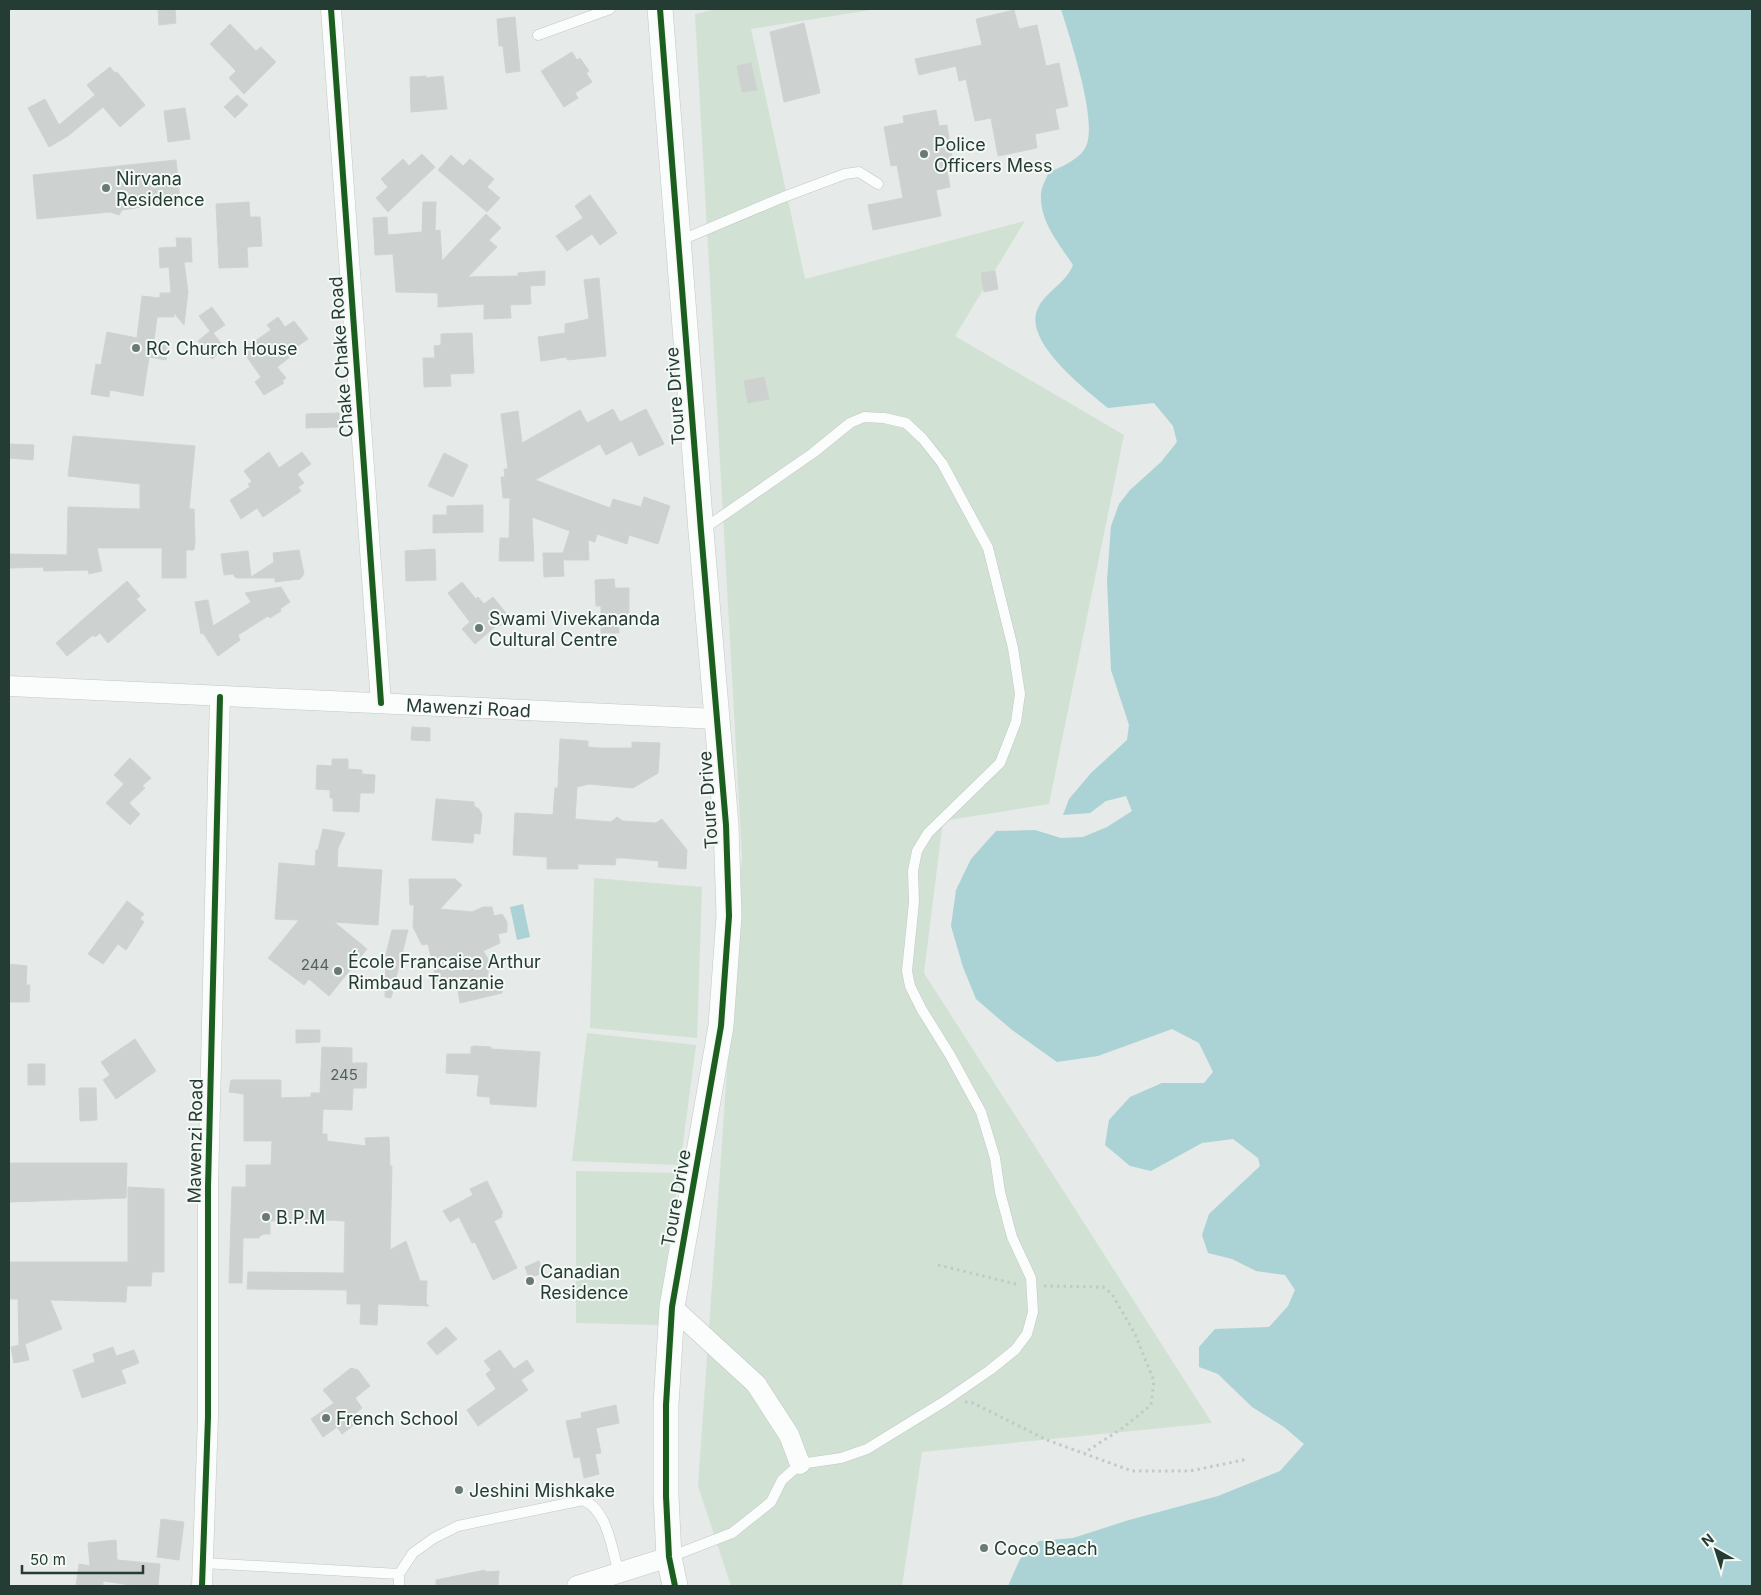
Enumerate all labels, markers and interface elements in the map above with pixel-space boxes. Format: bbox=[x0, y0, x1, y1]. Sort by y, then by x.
place label: Police Officers Mess bbox=[934, 134, 1053, 176]
marker: Police Officers Mess bbox=[918, 148, 930, 160]
place label: Nirvana Residence bbox=[116, 168, 205, 210]
marker: Nirvana Residence bbox=[100, 182, 112, 194]
street label: Chake Chake Road bbox=[325, 276, 357, 438]
place label: RC Church House bbox=[146, 338, 298, 359]
marker: RC Church House bbox=[130, 342, 142, 354]
street label: Toure Drive bbox=[661, 346, 689, 446]
place label: Swami Vivekananda Cultural Centre bbox=[489, 608, 660, 650]
marker: Swami Vivekananda Cultural Centre bbox=[473, 622, 485, 634]
street label: Mawenzi Road bbox=[406, 694, 531, 721]
street label: Toure Drive bbox=[694, 750, 722, 850]
place label: École Francaise Arthur Rimbaud Tanzanie bbox=[348, 950, 541, 993]
house number: 244 bbox=[301, 955, 329, 974]
marker: École Francaise Arthur Rimbaud Tanzanie bbox=[332, 965, 344, 977]
house number: 245 bbox=[330, 1065, 358, 1084]
street label: Mawenzi Road bbox=[183, 1078, 207, 1204]
street label: Toure Drive bbox=[657, 1148, 695, 1248]
place label: B.P.M bbox=[276, 1207, 325, 1228]
marker: B.P.M bbox=[260, 1211, 272, 1223]
place label: Canadian Residence bbox=[540, 1261, 629, 1303]
marker: Canadian Residence bbox=[524, 1275, 536, 1287]
place label: French School bbox=[336, 1408, 458, 1429]
marker: French School bbox=[320, 1412, 332, 1424]
place label: Jeshini Mishkake bbox=[469, 1480, 615, 1501]
marker: Jeshini Mishkake bbox=[453, 1484, 465, 1496]
north arrow bbox=[1691, 1525, 1741, 1575]
text: N bbox=[1698, 1530, 1717, 1549]
place label: Coco Beach bbox=[994, 1538, 1098, 1559]
scale bar bbox=[22, 1542, 144, 1574]
marker: Coco Beach bbox=[978, 1542, 990, 1554]
text: 50 m bbox=[30, 1550, 66, 1569]

